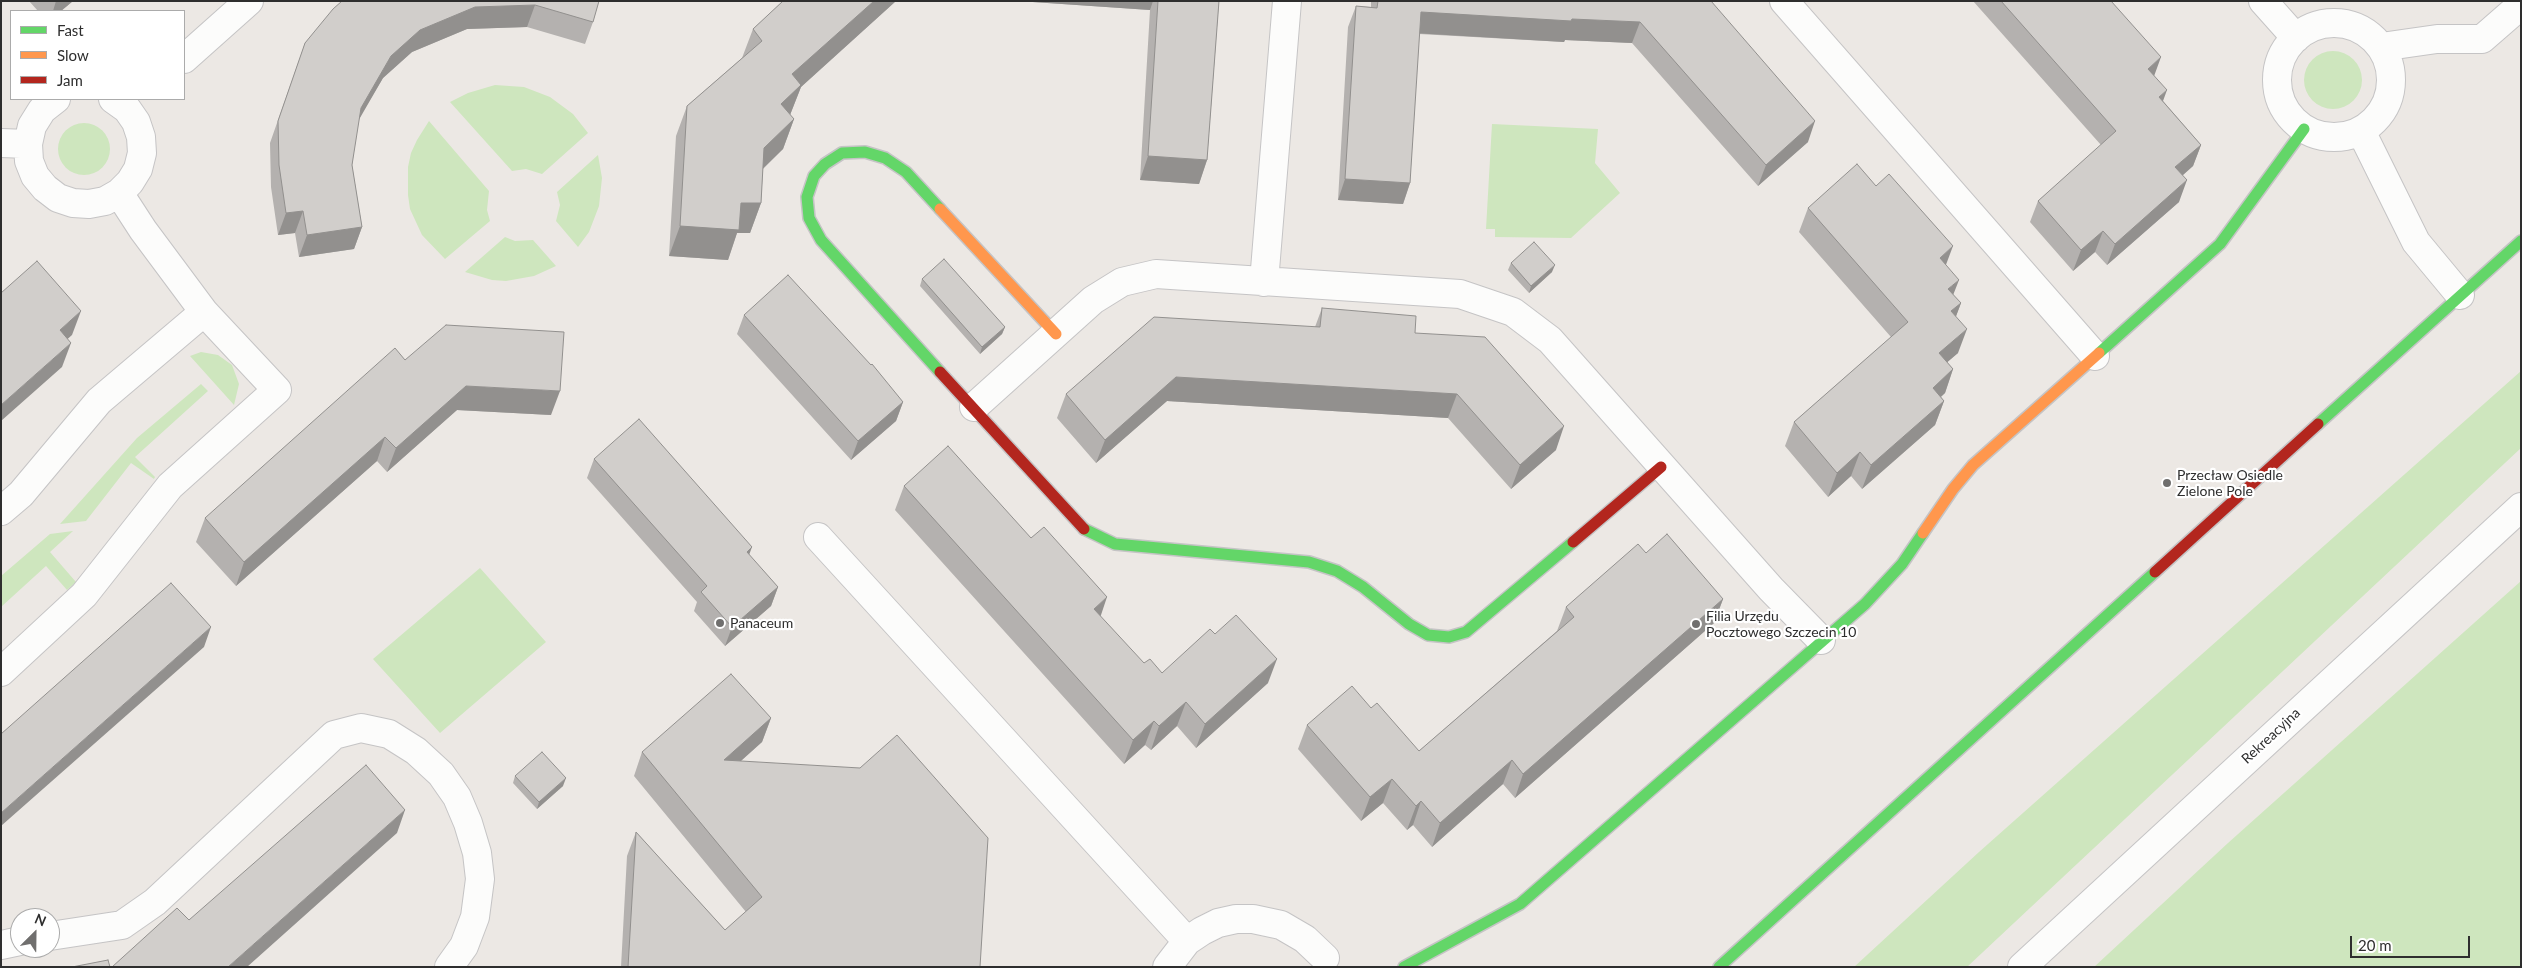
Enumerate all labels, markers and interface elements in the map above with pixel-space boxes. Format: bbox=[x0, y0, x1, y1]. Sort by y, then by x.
legend bbox=[10, 10, 185, 100]
text: Fast bbox=[57, 21, 84, 39]
text: Slow bbox=[57, 46, 89, 64]
text: Jam bbox=[57, 71, 83, 89]
place label: Przecław Osiedle Zielone Pole bbox=[2177, 467, 2283, 500]
marker: Przecław Osiedle Zielone Pole bbox=[2161, 477, 2173, 489]
place label: Filia Urzędu Pocztowego Szczecin 10 bbox=[1706, 608, 1856, 640]
place label: Panaceum bbox=[730, 615, 793, 631]
marker: Panaceum bbox=[714, 617, 726, 629]
marker: Filia Urzędu Pocztowego Szczecin 10 bbox=[1690, 618, 1702, 630]
street label: Rekreacyjna bbox=[2238, 705, 2304, 767]
north arrow bbox=[10, 908, 60, 958]
text: N bbox=[32, 910, 49, 930]
scale bar bbox=[2352, 926, 2472, 958]
text: 20 m bbox=[2358, 936, 2392, 954]

